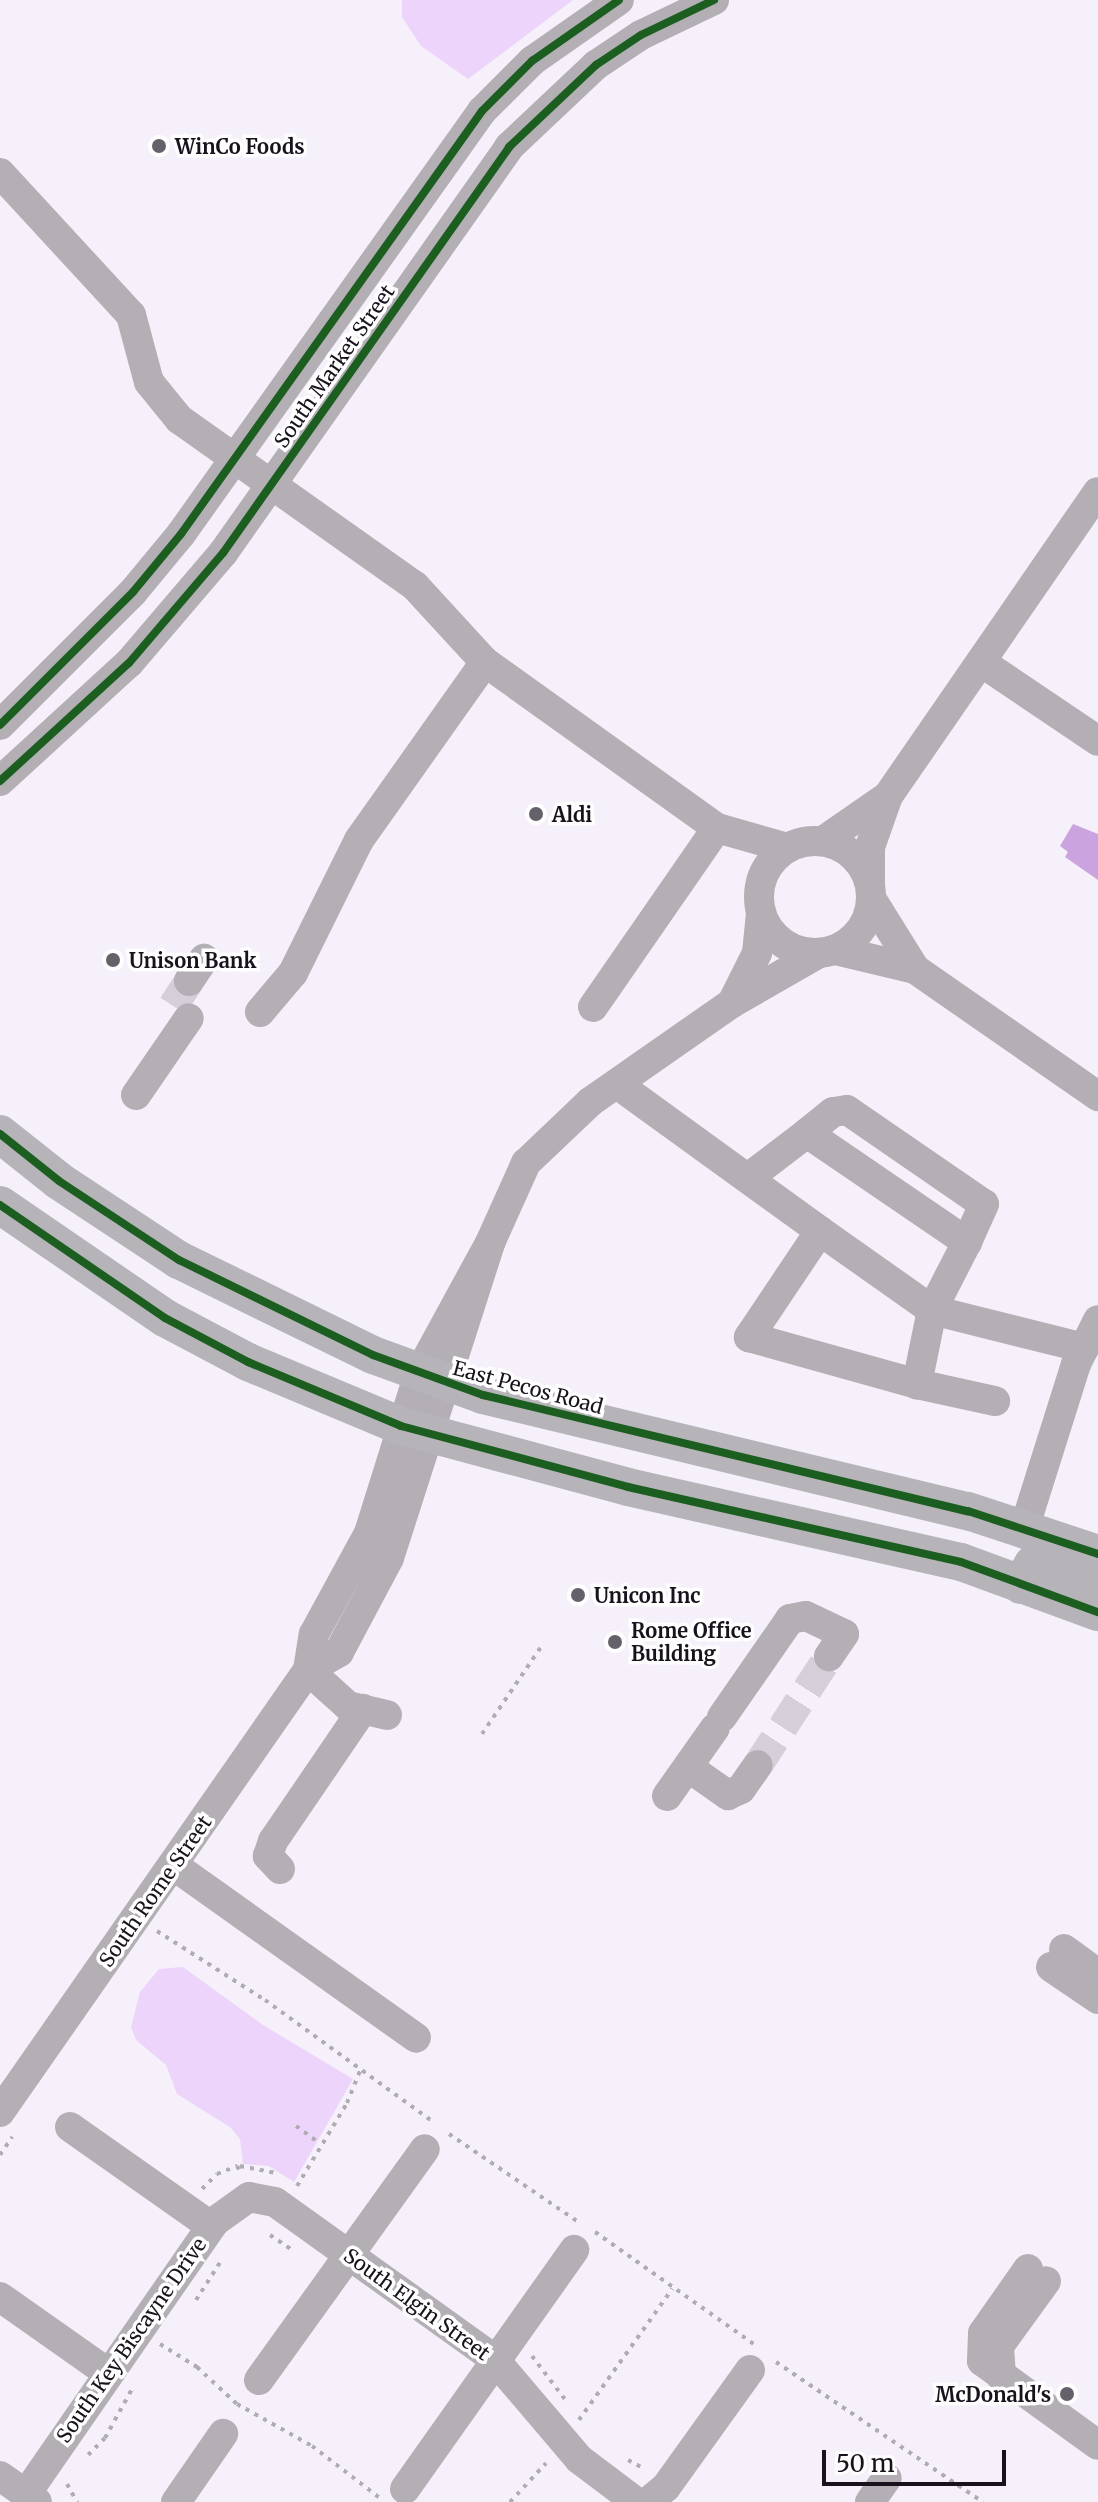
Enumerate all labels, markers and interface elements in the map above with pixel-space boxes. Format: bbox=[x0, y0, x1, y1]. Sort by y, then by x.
place label: WinCo Foods bbox=[175, 134, 305, 158]
marker: WinCo Foods bbox=[150, 137, 168, 155]
street label: South Market Street bbox=[269, 280, 399, 452]
place label: Aldi bbox=[552, 802, 592, 826]
marker: Aldi bbox=[527, 805, 545, 823]
place label: Unison Bank bbox=[129, 948, 256, 972]
marker: Unison Bank bbox=[104, 951, 122, 969]
street label: East Pecos Road bbox=[450, 1355, 606, 1419]
place label: Unicon Inc bbox=[594, 1583, 701, 1607]
marker: Unicon Inc bbox=[569, 1586, 587, 1604]
place label: Rome Office Building bbox=[631, 1618, 752, 1665]
marker: Rome Office Building bbox=[606, 1633, 624, 1651]
street label: South Rome Street bbox=[94, 1811, 216, 1971]
street label: South Key Biscayne Drive bbox=[51, 2233, 211, 2447]
street label: South Elgin Street bbox=[339, 2243, 495, 2365]
place label: McDonald's bbox=[935, 2382, 1051, 2406]
marker: McDonald's bbox=[1058, 2385, 1076, 2403]
scale bar bbox=[826, 2434, 1010, 2484]
text: 50 m bbox=[836, 2448, 895, 2479]

